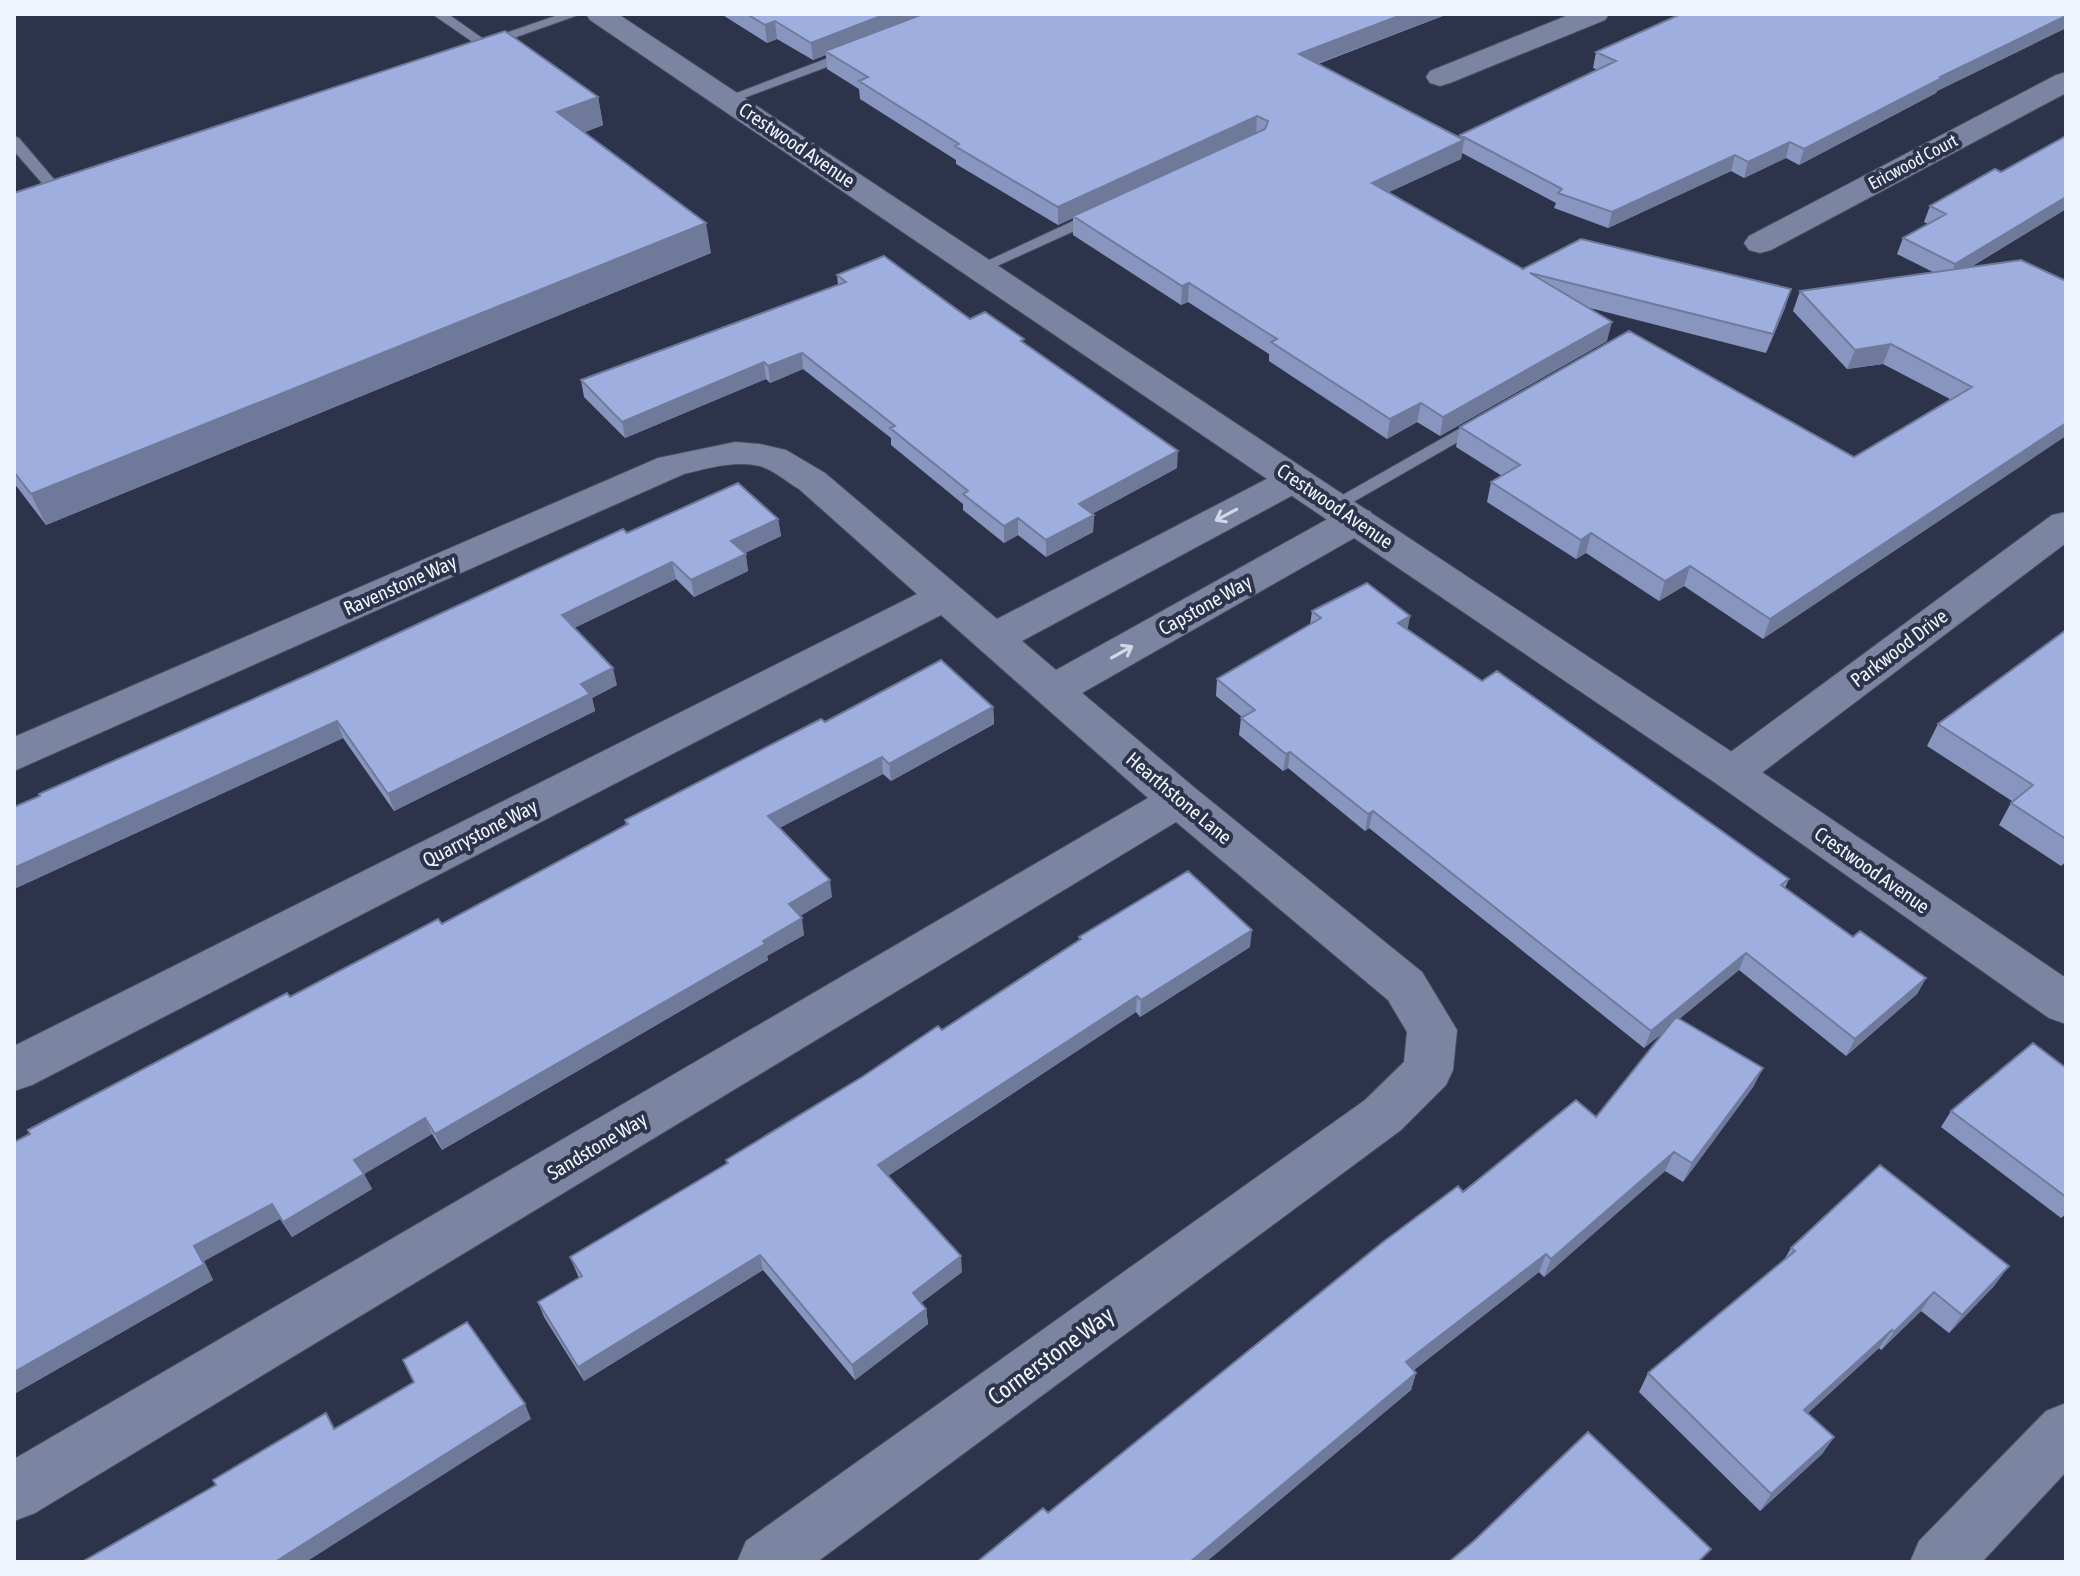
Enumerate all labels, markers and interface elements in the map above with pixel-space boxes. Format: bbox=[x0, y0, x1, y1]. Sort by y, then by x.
street label: Crestwood Avenue bbox=[735, 97, 860, 192]
street label: Ericwood Court bbox=[1865, 129, 1961, 194]
street label: Crestwood Avenue bbox=[1273, 458, 1398, 553]
one-way arrow bbox=[1214, 508, 1238, 524]
street label: Ravenstone Way bbox=[340, 549, 460, 620]
street label: Capstone Way bbox=[1154, 570, 1255, 640]
street label: Parkwood Drive bbox=[1846, 604, 1952, 691]
one-way arrow bbox=[1110, 644, 1133, 660]
street label: Hearthstone Lane bbox=[1122, 747, 1237, 848]
street label: Quarrystone Way bbox=[419, 794, 541, 871]
street label: Crestwood Avenue bbox=[1810, 821, 1934, 918]
street label: Sandstone Way bbox=[543, 1107, 651, 1184]
street label: Cornerstone Way bbox=[983, 1301, 1119, 1410]

